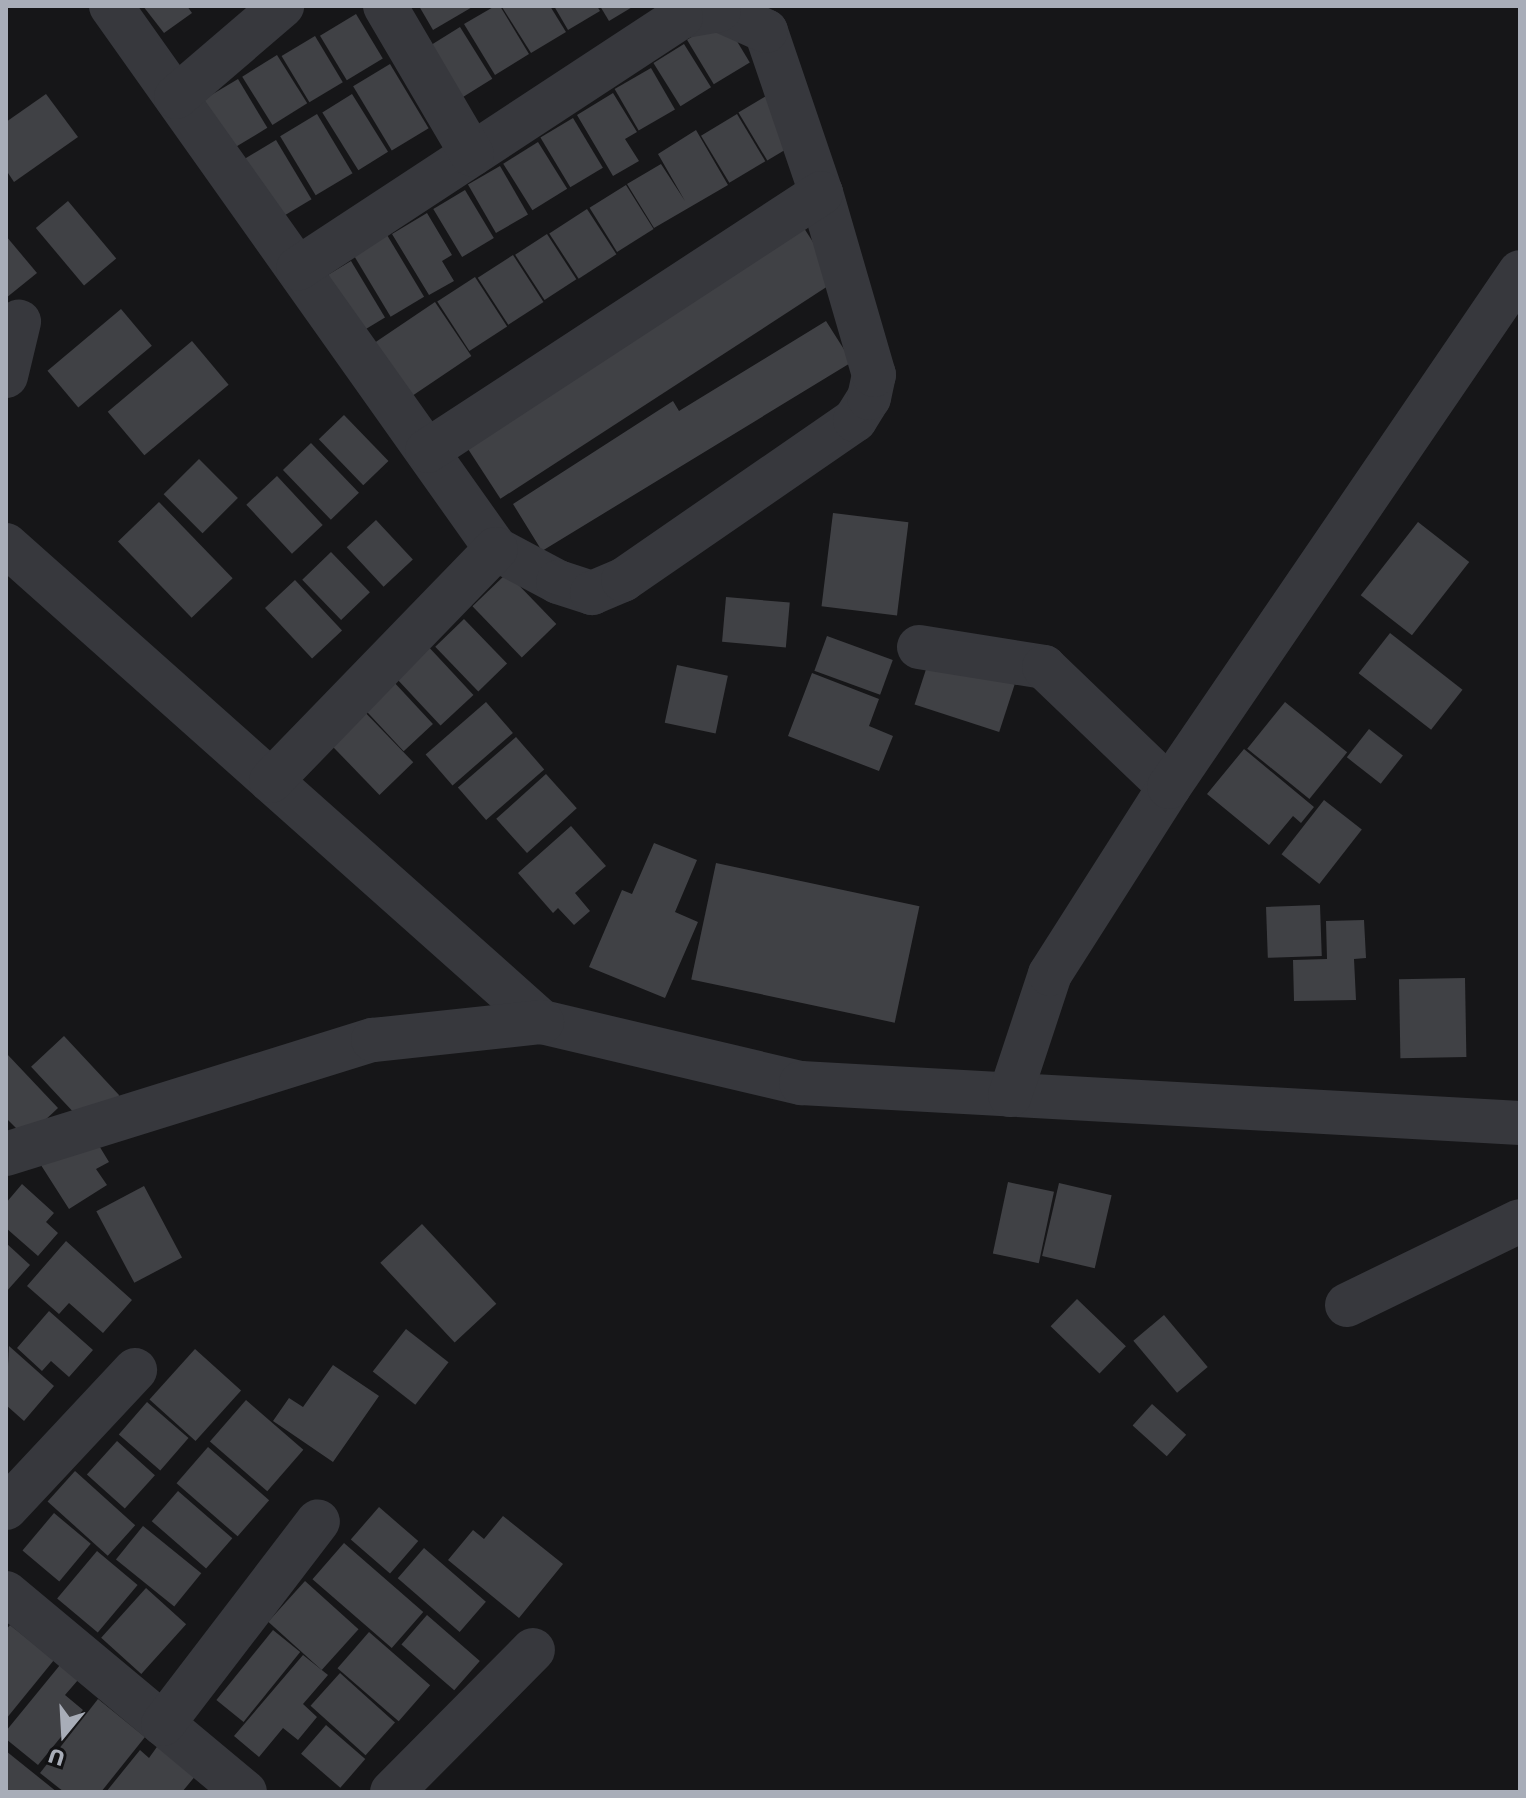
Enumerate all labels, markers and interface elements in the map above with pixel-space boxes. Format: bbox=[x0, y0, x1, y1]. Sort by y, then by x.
north arrow bbox=[24, 1694, 104, 1774]
text: U bbox=[45, 1743, 68, 1772]

